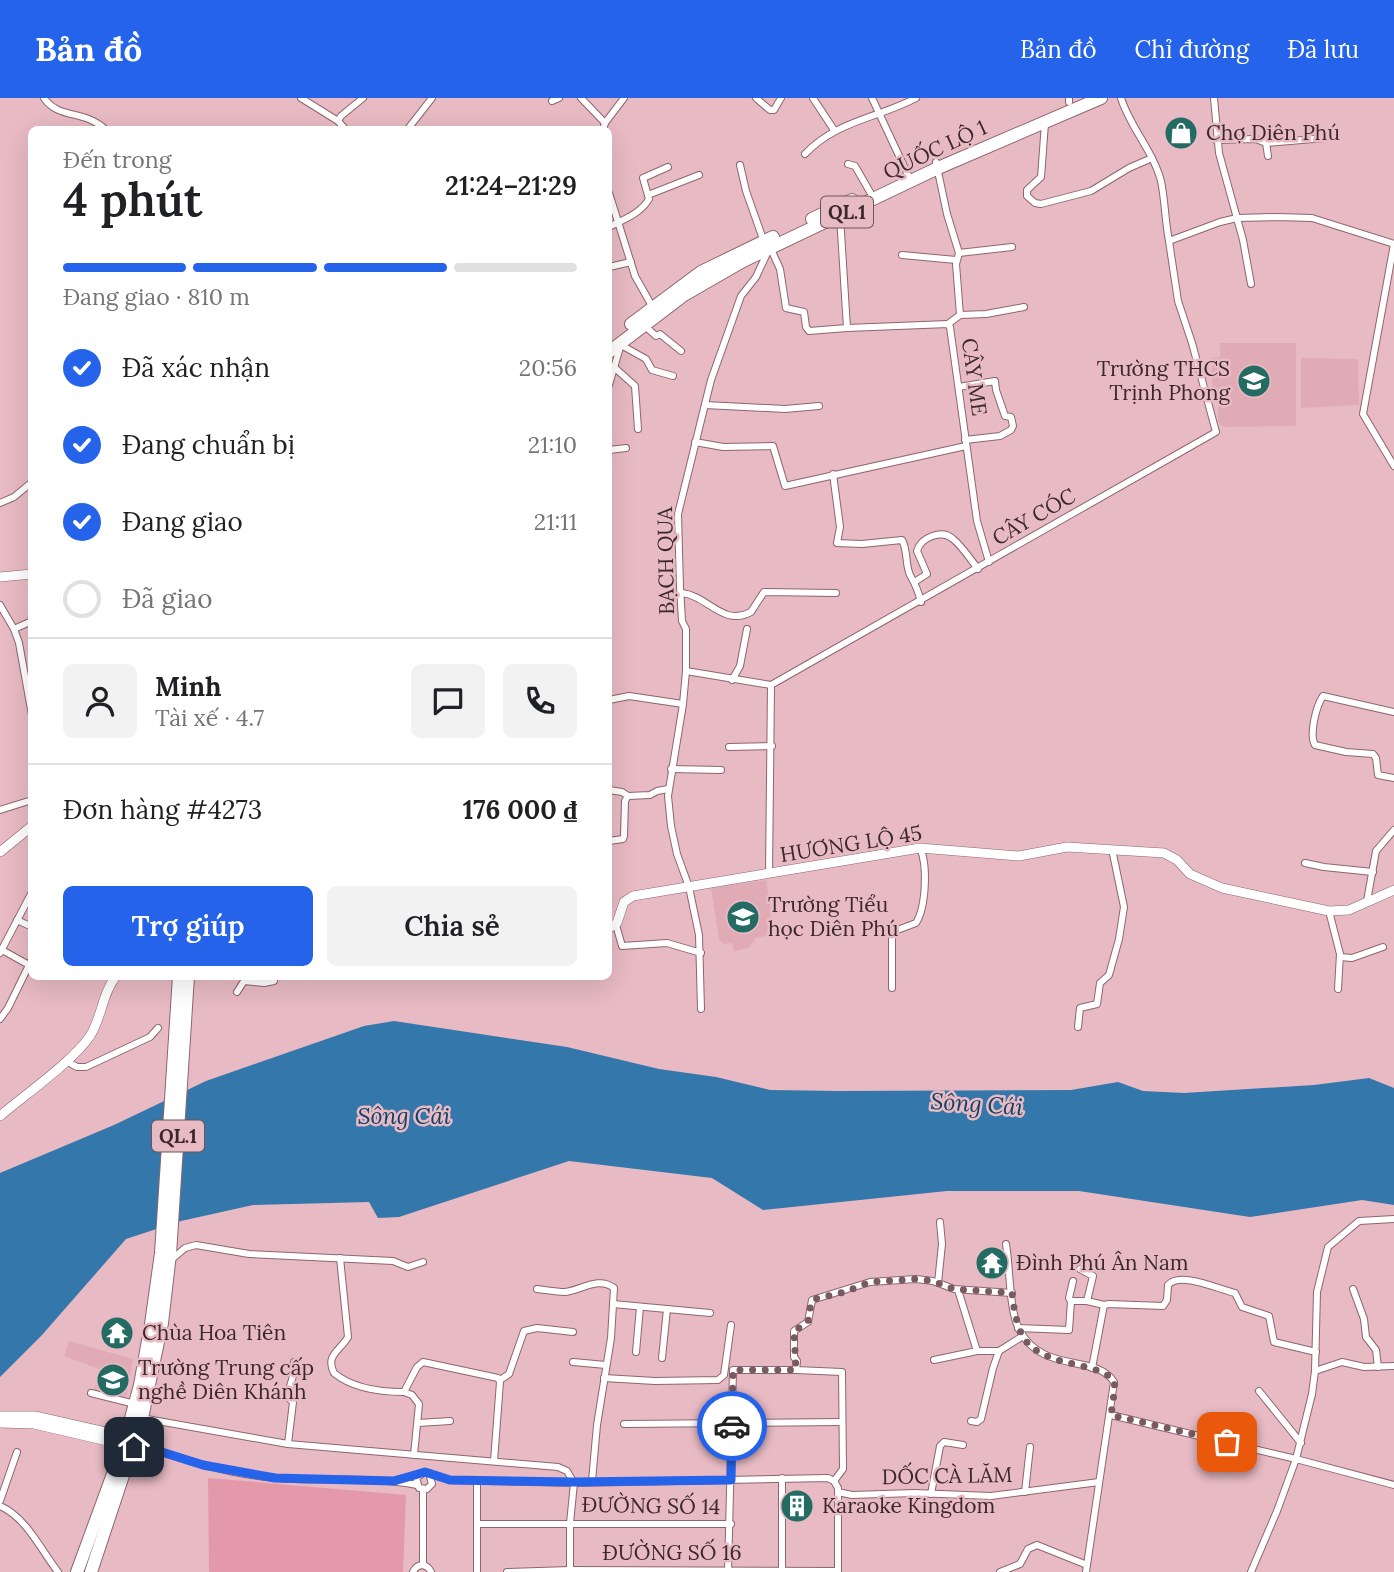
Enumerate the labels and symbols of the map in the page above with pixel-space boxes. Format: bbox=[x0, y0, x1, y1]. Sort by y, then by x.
street label: QUỐC LỘ 1 bbox=[878, 113, 991, 185]
shop icon: Chợ Diên Phú bbox=[1162, 114, 1200, 152]
place label: Chợ Diên Phú bbox=[1206, 119, 1340, 146]
road number: QL.1 bbox=[821, 196, 873, 228]
street label: CÂY ME bbox=[956, 336, 993, 417]
place label: Trường THCS Trịnh Phong bbox=[1097, 355, 1230, 406]
school or university icon: Trường THCS Trịnh Phong bbox=[1235, 362, 1273, 400]
street label: CÂY CÓC bbox=[987, 482, 1081, 551]
street label: BẠCH QUA bbox=[651, 506, 680, 615]
street label: HƯƠNG LỘ 45 bbox=[778, 819, 924, 868]
place label: Trường Tiểu học Diên Phú bbox=[768, 891, 898, 942]
school or university icon: Trường Tiểu học Diên Phú bbox=[724, 898, 762, 936]
water label: Sông Cái bbox=[930, 1086, 1025, 1121]
water label: Sông Cái bbox=[358, 1101, 451, 1130]
road number: QL.1 bbox=[152, 1120, 204, 1152]
temple icon: Đình Phú Ân Nam bbox=[973, 1244, 1011, 1282]
place label: Đình Phú Ân Nam bbox=[1016, 1249, 1189, 1276]
temple icon: Chùa Hoa Tiên bbox=[98, 1314, 136, 1352]
place label: Chùa Hoa Tiên bbox=[142, 1319, 286, 1346]
place label: Trường Trung cấp nghề Diên Khánh bbox=[138, 1354, 314, 1405]
school or university icon: Trường Trung cấp nghề Diên Khánh bbox=[94, 1361, 132, 1399]
courier bbox=[697, 1391, 767, 1461]
pin bbox=[1197, 1412, 1257, 1472]
pin bbox=[104, 1417, 164, 1477]
street label: DỐC CÀ LĂM bbox=[881, 1460, 1013, 1490]
building icon: Karaoke Kingdom bbox=[778, 1487, 816, 1525]
street label: ĐƯỜNG SỐ 14 bbox=[581, 1490, 721, 1520]
place label: Karaoke Kingdom bbox=[822, 1492, 996, 1519]
street label: ĐƯỜNG SỐ 16 bbox=[602, 1538, 742, 1566]

